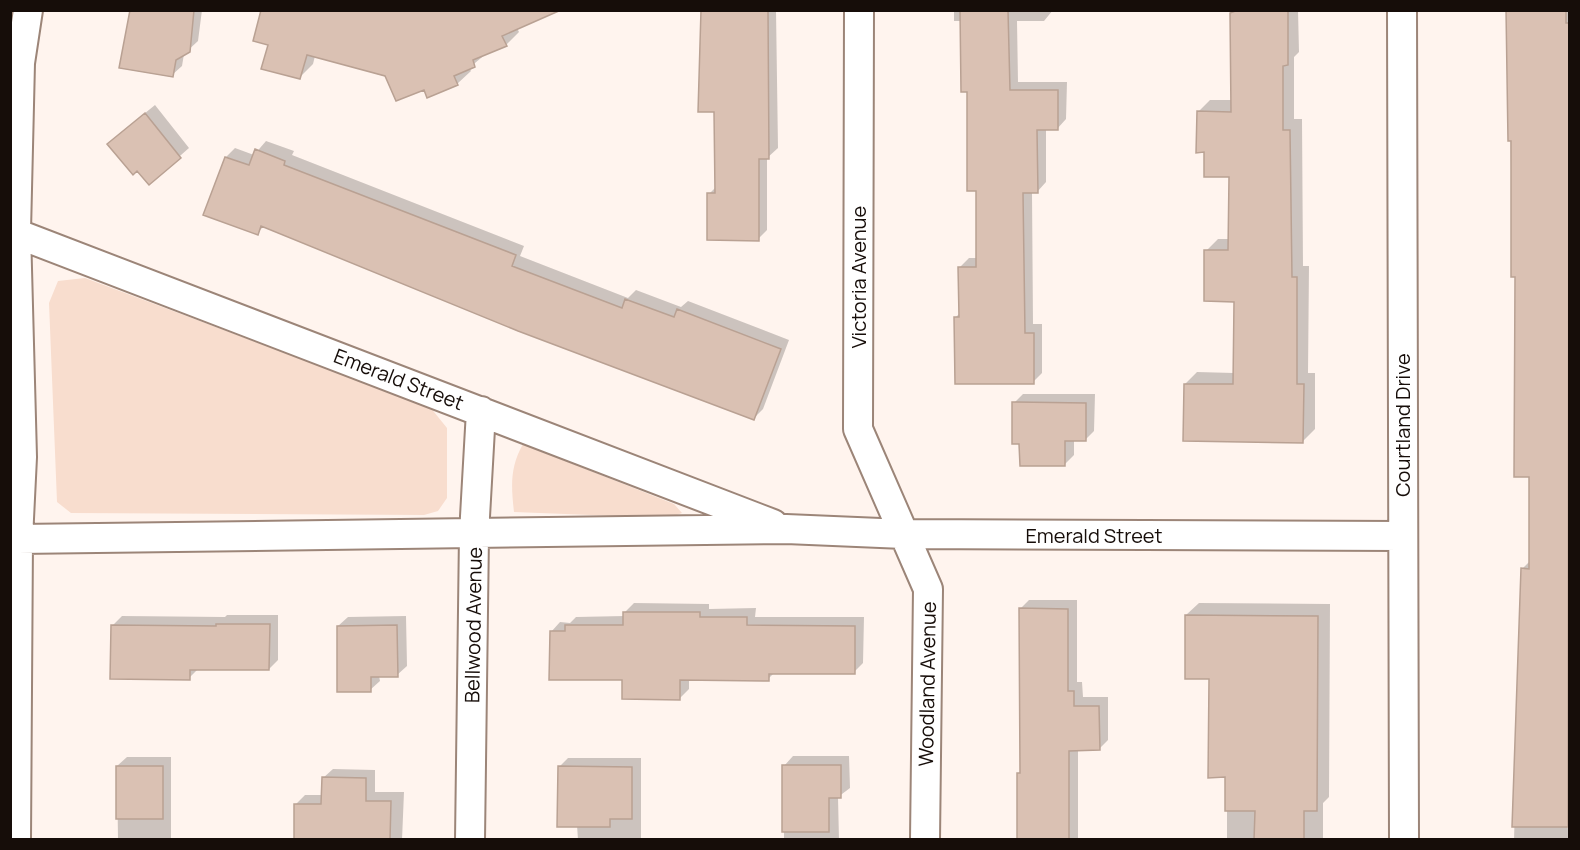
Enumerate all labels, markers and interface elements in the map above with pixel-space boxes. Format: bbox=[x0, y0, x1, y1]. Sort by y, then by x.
street label: Victoria Avenue bbox=[845, 206, 872, 348]
street label: Emerald Street bbox=[330, 342, 468, 416]
street label: Courtland Drive bbox=[1389, 353, 1416, 497]
street label: Emerald Street bbox=[1025, 522, 1163, 549]
street label: Bellwood Avenue bbox=[458, 547, 488, 703]
street label: Woodland Avenue bbox=[912, 601, 942, 767]

